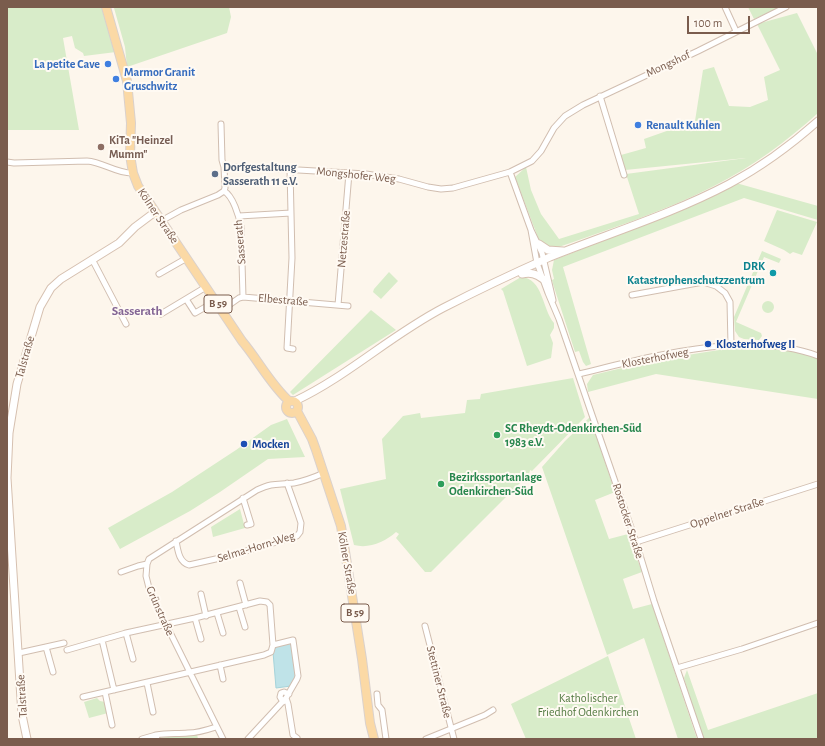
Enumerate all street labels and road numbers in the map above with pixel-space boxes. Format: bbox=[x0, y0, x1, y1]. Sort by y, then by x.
street label: Mongshof bbox=[644, 48, 692, 80]
street label: Mongshofer Weg bbox=[316, 164, 396, 186]
street label: Kölner Straße bbox=[134, 186, 182, 246]
street label: Netzestraße bbox=[334, 210, 354, 268]
street label: Sasserath bbox=[231, 219, 249, 265]
street label: Elbestraße bbox=[257, 291, 309, 309]
road number: B 59 bbox=[204, 295, 232, 313]
street label: Talstraße bbox=[12, 334, 38, 380]
street label: Klosterhofweg bbox=[620, 344, 690, 372]
street label: Rostocker Straße bbox=[609, 482, 647, 560]
street label: Oppelner Straße bbox=[688, 494, 766, 532]
street label: Selma-Horn-Weg bbox=[215, 528, 297, 566]
street label: Kölner Straße bbox=[334, 530, 360, 596]
street label: Grünstraße bbox=[143, 584, 177, 638]
road number: B 59 bbox=[341, 604, 369, 622]
street label: Stettiner Straße bbox=[423, 644, 455, 720]
street label: Talstraße bbox=[13, 674, 31, 718]

